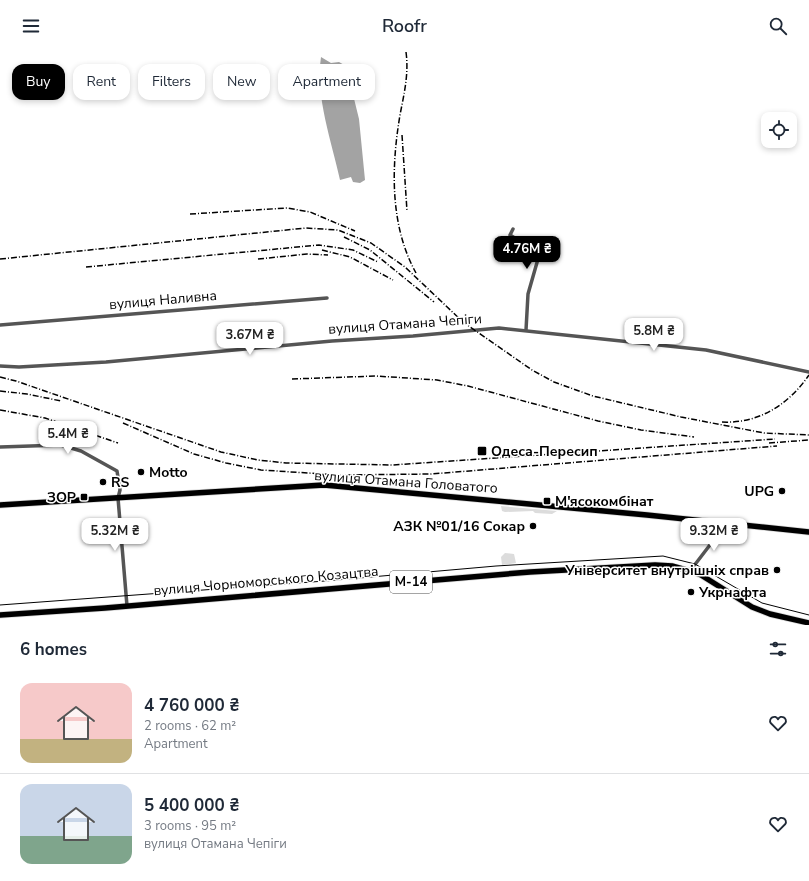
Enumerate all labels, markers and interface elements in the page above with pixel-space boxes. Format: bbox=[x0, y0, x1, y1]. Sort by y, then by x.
text: Roofr bbox=[382, 14, 427, 38]
icon: menu bbox=[20, 15, 42, 37]
icon: search bbox=[767, 15, 789, 37]
chip: Buy bbox=[12, 64, 65, 100]
chip: Rent bbox=[73, 64, 130, 100]
chip: Filters bbox=[138, 64, 205, 100]
chip: New bbox=[213, 64, 270, 100]
chip: Apartment bbox=[278, 64, 375, 100]
map controls bbox=[761, 112, 797, 148]
button: locate bbox=[761, 112, 797, 148]
pin: 4.76M ₴ bbox=[490, 236, 564, 270]
text: 4.76M ₴ bbox=[502, 240, 552, 258]
street label: вулиця Наливна bbox=[108, 286, 218, 314]
street label: вулиця Отамана Чепіги bbox=[328, 309, 482, 339]
pin: 5.8M ₴ bbox=[621, 318, 687, 352]
pin: 3.67M ₴ bbox=[213, 322, 287, 356]
text: 5.8M ₴ bbox=[633, 322, 675, 340]
text: 3.67M ₴ bbox=[225, 326, 275, 344]
pin: 5.4M ₴ bbox=[35, 421, 101, 455]
text: 5.4M ₴ bbox=[47, 425, 89, 443]
place label: Одеса-Пересип bbox=[491, 442, 598, 461]
marker: Одеса-Пересип bbox=[476, 445, 488, 457]
place label: Motto bbox=[149, 463, 188, 482]
street label: вулиця Отамана Головатого bbox=[314, 466, 498, 498]
marker: Motto bbox=[136, 467, 146, 477]
place label: RS bbox=[111, 473, 130, 492]
marker: RS bbox=[98, 477, 108, 487]
place label: UPG bbox=[744, 482, 774, 501]
marker: UPG bbox=[777, 486, 787, 496]
place label: ЗОР bbox=[47, 488, 76, 507]
marker: ЗОР bbox=[79, 492, 89, 502]
place label: М'ясокомбінат bbox=[555, 492, 654, 511]
marker: М'ясокомбінат bbox=[542, 496, 552, 506]
place label: АЗК №01/16 Сокар bbox=[393, 517, 525, 536]
pin: 5.32M ₴ bbox=[78, 518, 152, 552]
pin: 9.32M ₴ bbox=[677, 518, 751, 552]
marker: АЗК №01/16 Сокар bbox=[528, 521, 538, 531]
text: 5.32M ₴ bbox=[90, 522, 140, 540]
text: 9.32M ₴ bbox=[689, 522, 739, 540]
place label: Університет внутрішніх справ bbox=[564, 561, 769, 580]
street label: вулиця Чорноморського Козацтва bbox=[153, 562, 379, 600]
marker: Університет внутрішніх справ bbox=[772, 565, 782, 575]
road number: М-14 bbox=[390, 571, 432, 593]
place label: Укрнафта bbox=[698, 583, 767, 602]
marker: Укрнафта bbox=[686, 587, 696, 597]
text: 6 homes bbox=[20, 638, 87, 661]
icon: filters bbox=[767, 638, 789, 660]
text: 4 760 000 ₴ bbox=[144, 694, 239, 717]
icon: home bbox=[52, 699, 100, 747]
icon: heart bbox=[767, 712, 789, 734]
text: 2 rooms · 62 m² bbox=[144, 717, 236, 735]
text: Apartment bbox=[144, 735, 207, 753]
text: 5 400 000 ₴ bbox=[144, 794, 239, 817]
icon: home bbox=[52, 800, 100, 848]
icon: heart bbox=[767, 813, 789, 835]
text: 3 rooms · 95 m² bbox=[144, 817, 236, 835]
text: вулиця Отамана Чепіги bbox=[144, 835, 287, 853]

